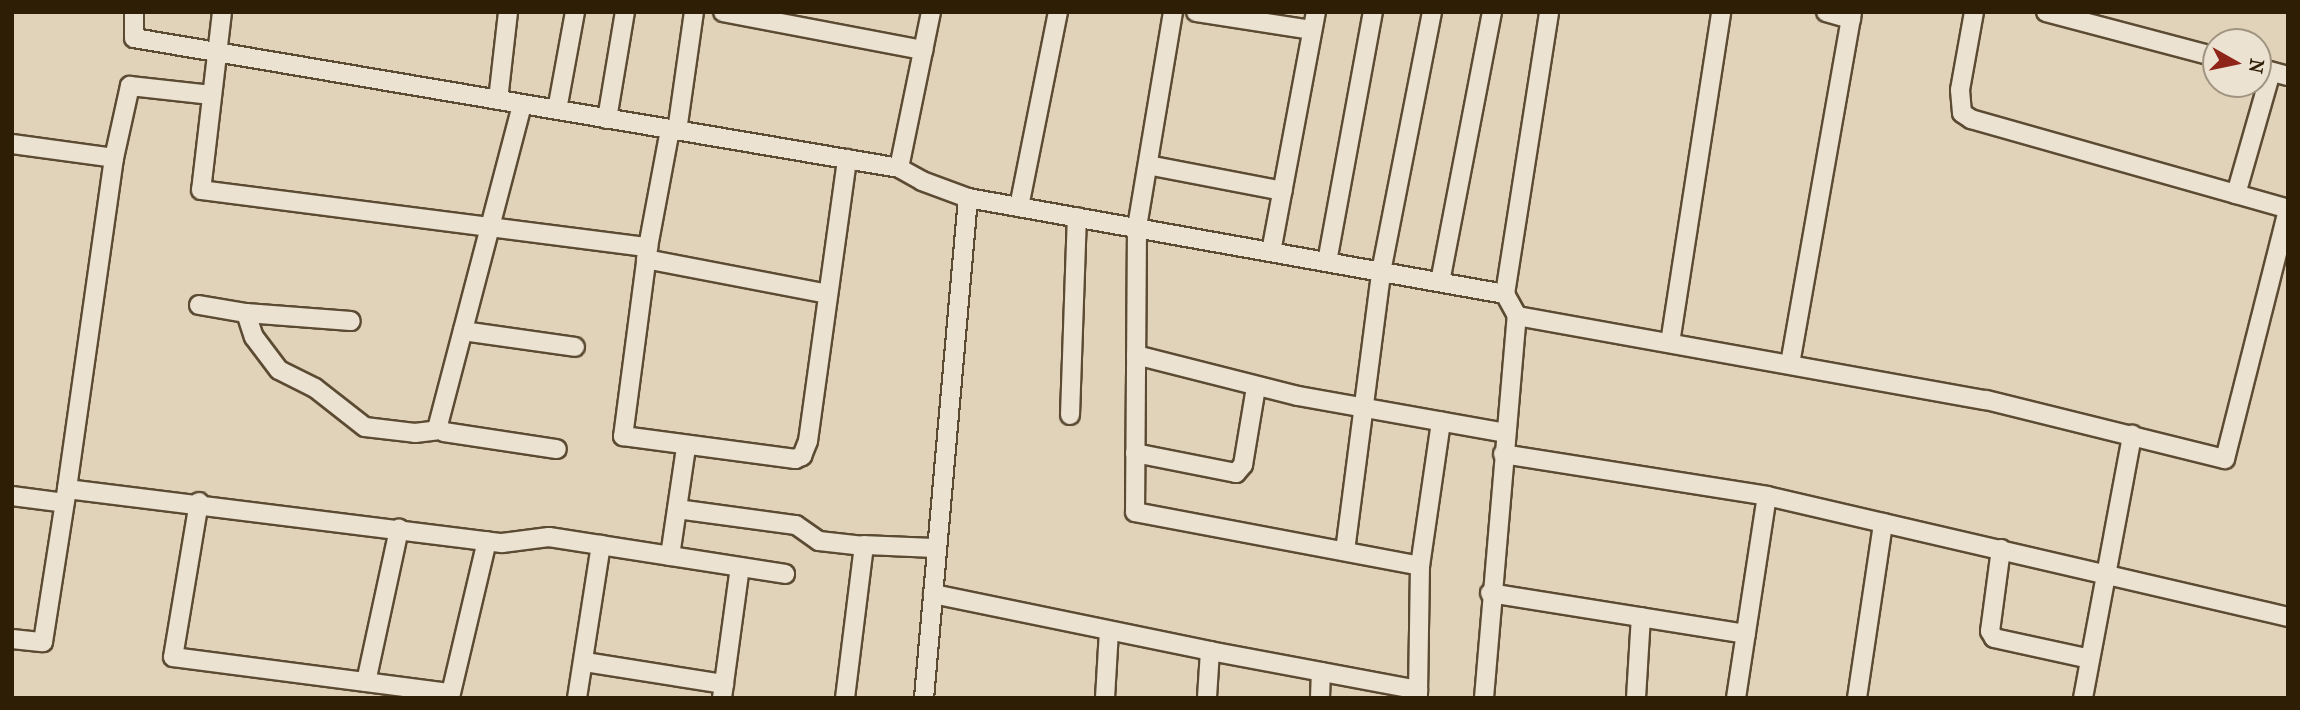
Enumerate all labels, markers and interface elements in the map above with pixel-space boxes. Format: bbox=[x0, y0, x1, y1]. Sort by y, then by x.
north arrow bbox=[2202, 28, 2272, 98]
text: N bbox=[2244, 57, 2268, 75]

